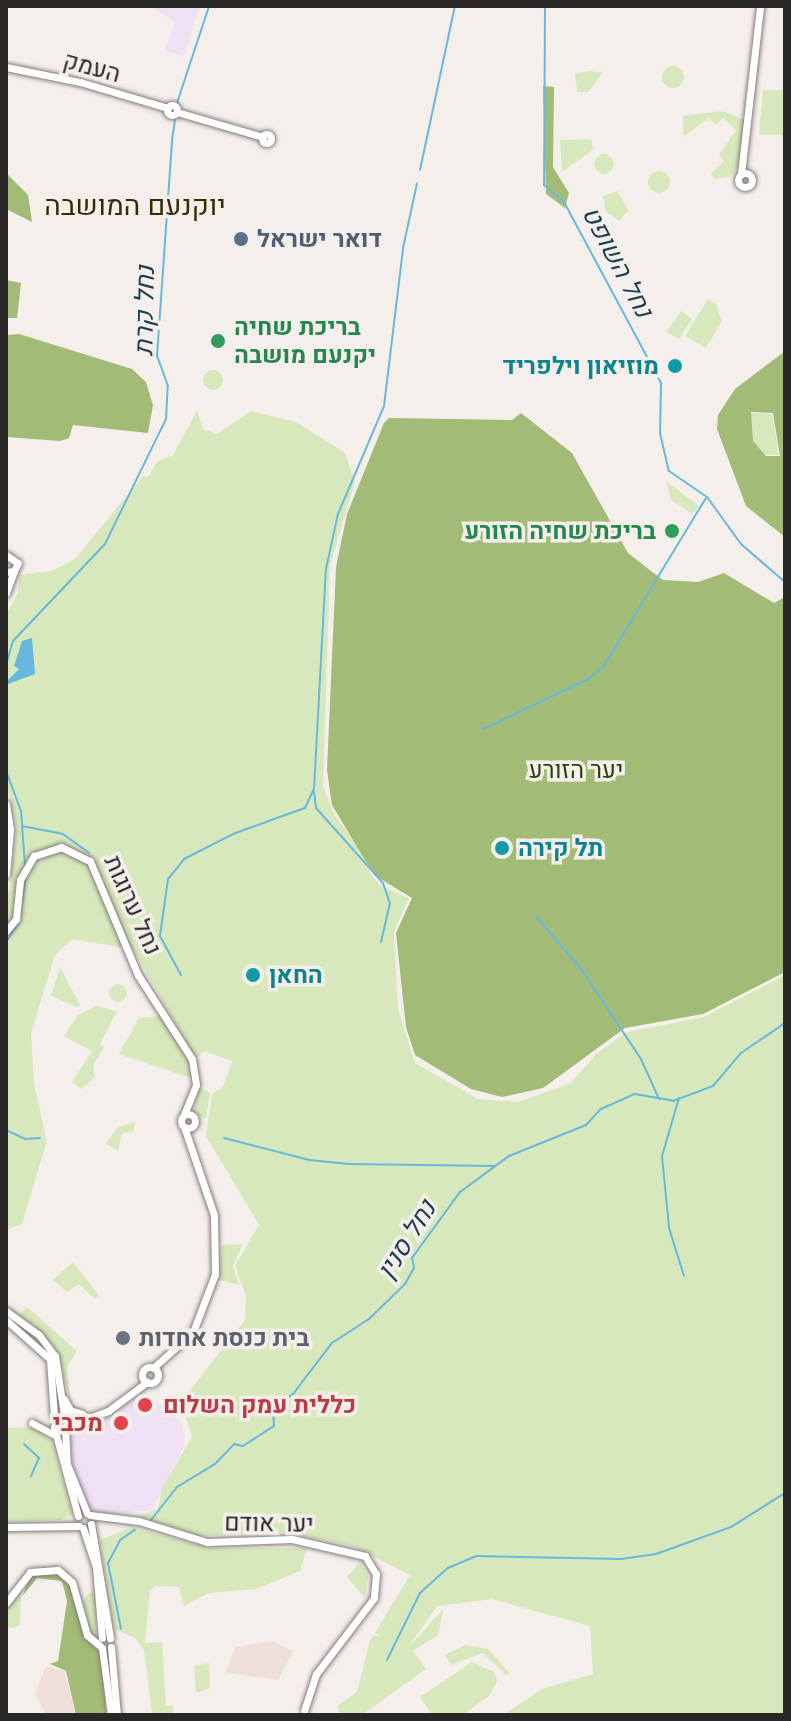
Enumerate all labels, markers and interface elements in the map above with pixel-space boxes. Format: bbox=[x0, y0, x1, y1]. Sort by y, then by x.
street label: העמק bbox=[60, 46, 124, 88]
district label: יוקנעם המושבה bbox=[44, 188, 226, 222]
water label: נחל השופט bbox=[575, 201, 659, 323]
place label: דואר ישראל bbox=[257, 225, 382, 253]
marker: דואר ישראל bbox=[232, 230, 250, 248]
water label: נחל קרת bbox=[129, 266, 161, 356]
place label: בריכת שחיה יקנעם מושבה bbox=[234, 313, 376, 369]
marker: בריכת שחיה יקנעם מושבה bbox=[209, 332, 227, 350]
place label: מוזיאון וילפריד bbox=[502, 352, 659, 380]
marker: מוזיאון וילפריד bbox=[666, 357, 684, 375]
place label: בריכת שחיה הזורע bbox=[465, 517, 656, 545]
marker: בריכת שחיה הזורע bbox=[663, 522, 681, 540]
park label: יער הזורע bbox=[529, 756, 623, 784]
place label: תל קירה bbox=[518, 834, 603, 862]
marker: תל קירה bbox=[493, 839, 511, 857]
street label: נחל ערוגות bbox=[98, 851, 168, 959]
place label: החאן bbox=[269, 961, 323, 989]
marker: החאן bbox=[244, 966, 262, 984]
water label: נחל סנין bbox=[371, 1195, 443, 1285]
place label: בית כנסת אחדות bbox=[139, 1324, 309, 1352]
marker: בית כנסת אחדות bbox=[114, 1329, 132, 1347]
place label: כללית עמק השלום bbox=[163, 1391, 356, 1419]
marker: כללית עמק השלום bbox=[134, 1394, 156, 1416]
place label: מכבי bbox=[53, 1409, 103, 1437]
marker: מכבי bbox=[110, 1412, 132, 1434]
street label: יער אודם bbox=[224, 1508, 314, 1538]

